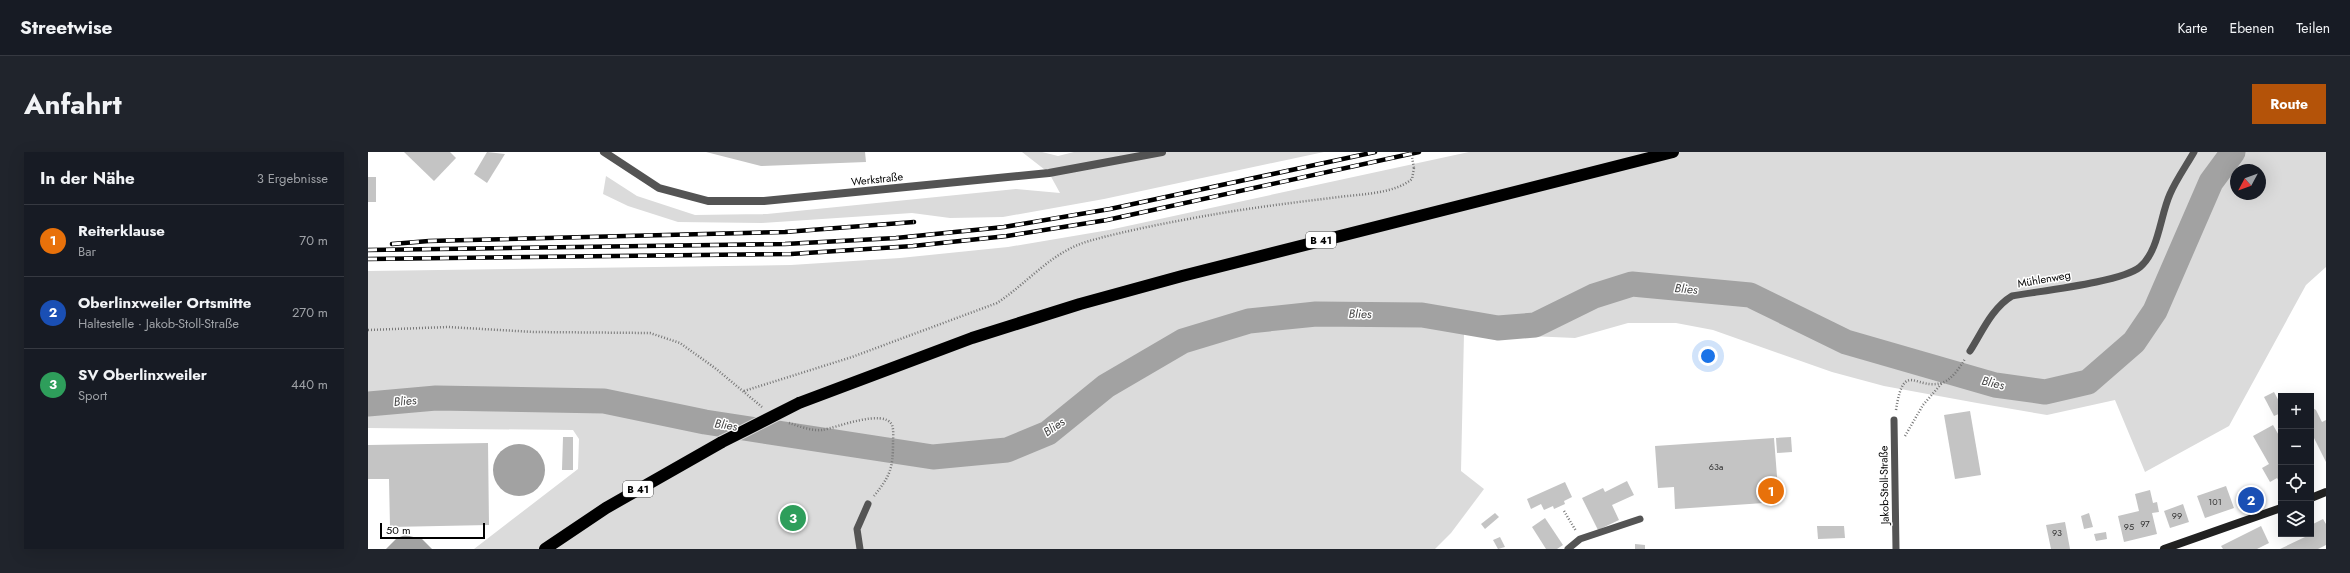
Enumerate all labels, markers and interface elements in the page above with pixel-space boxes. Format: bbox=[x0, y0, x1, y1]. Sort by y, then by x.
text: Streetwise bbox=[20, 14, 113, 41]
text: Karte bbox=[2177, 18, 2207, 38]
text: Ebenen bbox=[2229, 18, 2274, 38]
text: Teilen bbox=[2296, 18, 2330, 38]
text: Anfahrt bbox=[24, 84, 122, 125]
button: Route bbox=[2252, 84, 2326, 124]
north arrow bbox=[2230, 164, 2266, 200]
text: In der Nähe bbox=[40, 166, 135, 190]
street label: Werkstraße bbox=[850, 168, 904, 190]
text: 3 Ergebnisse bbox=[257, 169, 328, 188]
text: Reiterklause bbox=[78, 220, 165, 242]
text: 1 bbox=[50, 231, 56, 250]
text: 70 m bbox=[299, 231, 328, 250]
road number: B 41 bbox=[1306, 232, 1336, 248]
text: Bar bbox=[78, 242, 96, 261]
street label: Mühlenweg bbox=[2016, 266, 2072, 292]
water label: Blies bbox=[1674, 279, 1698, 299]
text: Oberlinxweiler Ortsmitte bbox=[78, 292, 251, 314]
text: 2 bbox=[49, 303, 57, 322]
text: 270 m bbox=[292, 303, 328, 322]
water label: Blies bbox=[1348, 305, 1372, 323]
text: Haltestelle · Jakob-Stoll-Straße bbox=[78, 314, 239, 333]
your location bbox=[1698, 346, 1718, 366]
text: SV Oberlinxweiler bbox=[78, 364, 207, 386]
water label: Blies bbox=[1980, 372, 2006, 394]
text: 3 bbox=[49, 375, 57, 394]
text: 440 m bbox=[291, 375, 328, 394]
text: Sport bbox=[78, 386, 107, 405]
water label: Blies bbox=[393, 391, 417, 411]
map controls bbox=[2278, 393, 2314, 537]
button: + bbox=[2278, 393, 2314, 429]
water label: Blies bbox=[1039, 413, 1069, 441]
water label: Blies bbox=[713, 414, 739, 436]
button: − bbox=[2278, 429, 2314, 465]
street label: Jakob-Stoll-Straße bbox=[1875, 445, 1893, 527]
house number: 63a bbox=[1709, 460, 1723, 473]
button: locate bbox=[2278, 465, 2314, 501]
pin: 1 bbox=[1758, 476, 1784, 506]
road number: B 41 bbox=[623, 481, 653, 497]
pin: 2 bbox=[2238, 485, 2264, 515]
house number: 101 bbox=[2208, 495, 2222, 508]
button: layers bbox=[2278, 501, 2314, 537]
pin: 3 bbox=[780, 503, 806, 533]
house number: 99 bbox=[2172, 509, 2182, 522]
house number: 97 bbox=[2140, 517, 2150, 530]
house number: 95 bbox=[2124, 520, 2134, 533]
scale bar bbox=[380, 521, 485, 540]
text: 50 m bbox=[386, 522, 411, 538]
house number: 93 bbox=[2052, 526, 2062, 539]

